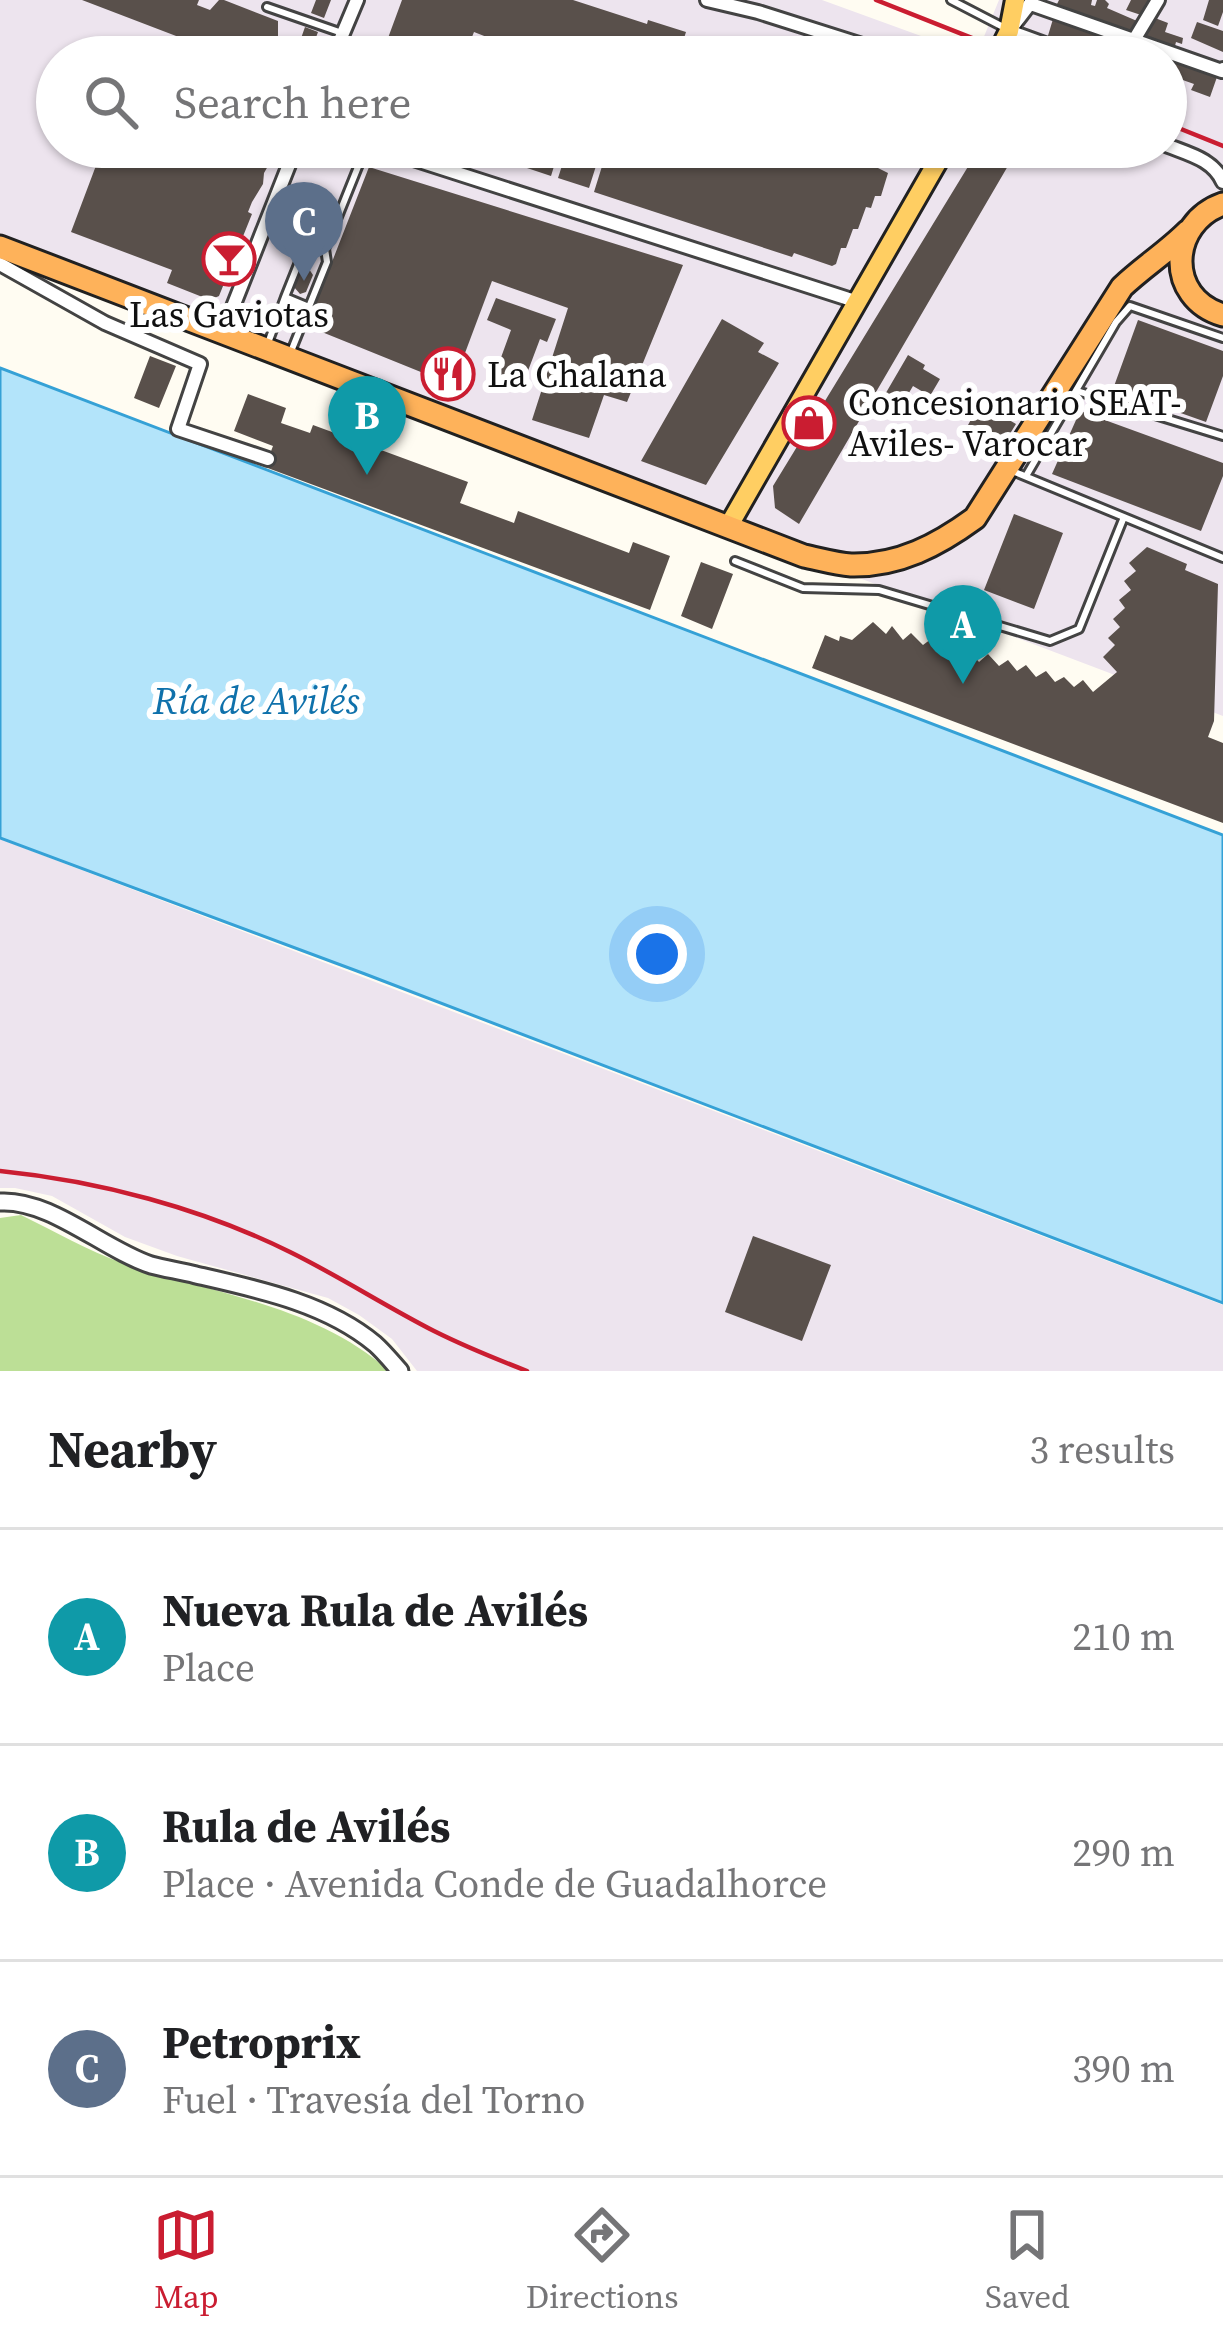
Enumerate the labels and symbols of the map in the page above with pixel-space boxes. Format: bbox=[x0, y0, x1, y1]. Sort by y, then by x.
pin: C bbox=[265, 182, 343, 281]
bar icon: Las Gaviotas bbox=[201, 231, 257, 287]
place label: Las Gaviotas bbox=[129, 290, 329, 339]
restaurant icon: La Chalana bbox=[420, 346, 476, 402]
place label: La Chalana bbox=[487, 350, 667, 399]
pin: B bbox=[328, 376, 406, 475]
place label: Concesionario SEAT- Aviles- Varocar bbox=[848, 378, 1181, 468]
shop icon: Concesionario SEAT- Aviles- Varocar bbox=[781, 395, 837, 451]
pin: A bbox=[924, 585, 1002, 684]
water label: Ría de Avilés bbox=[152, 674, 360, 727]
your location bbox=[627, 924, 687, 984]

